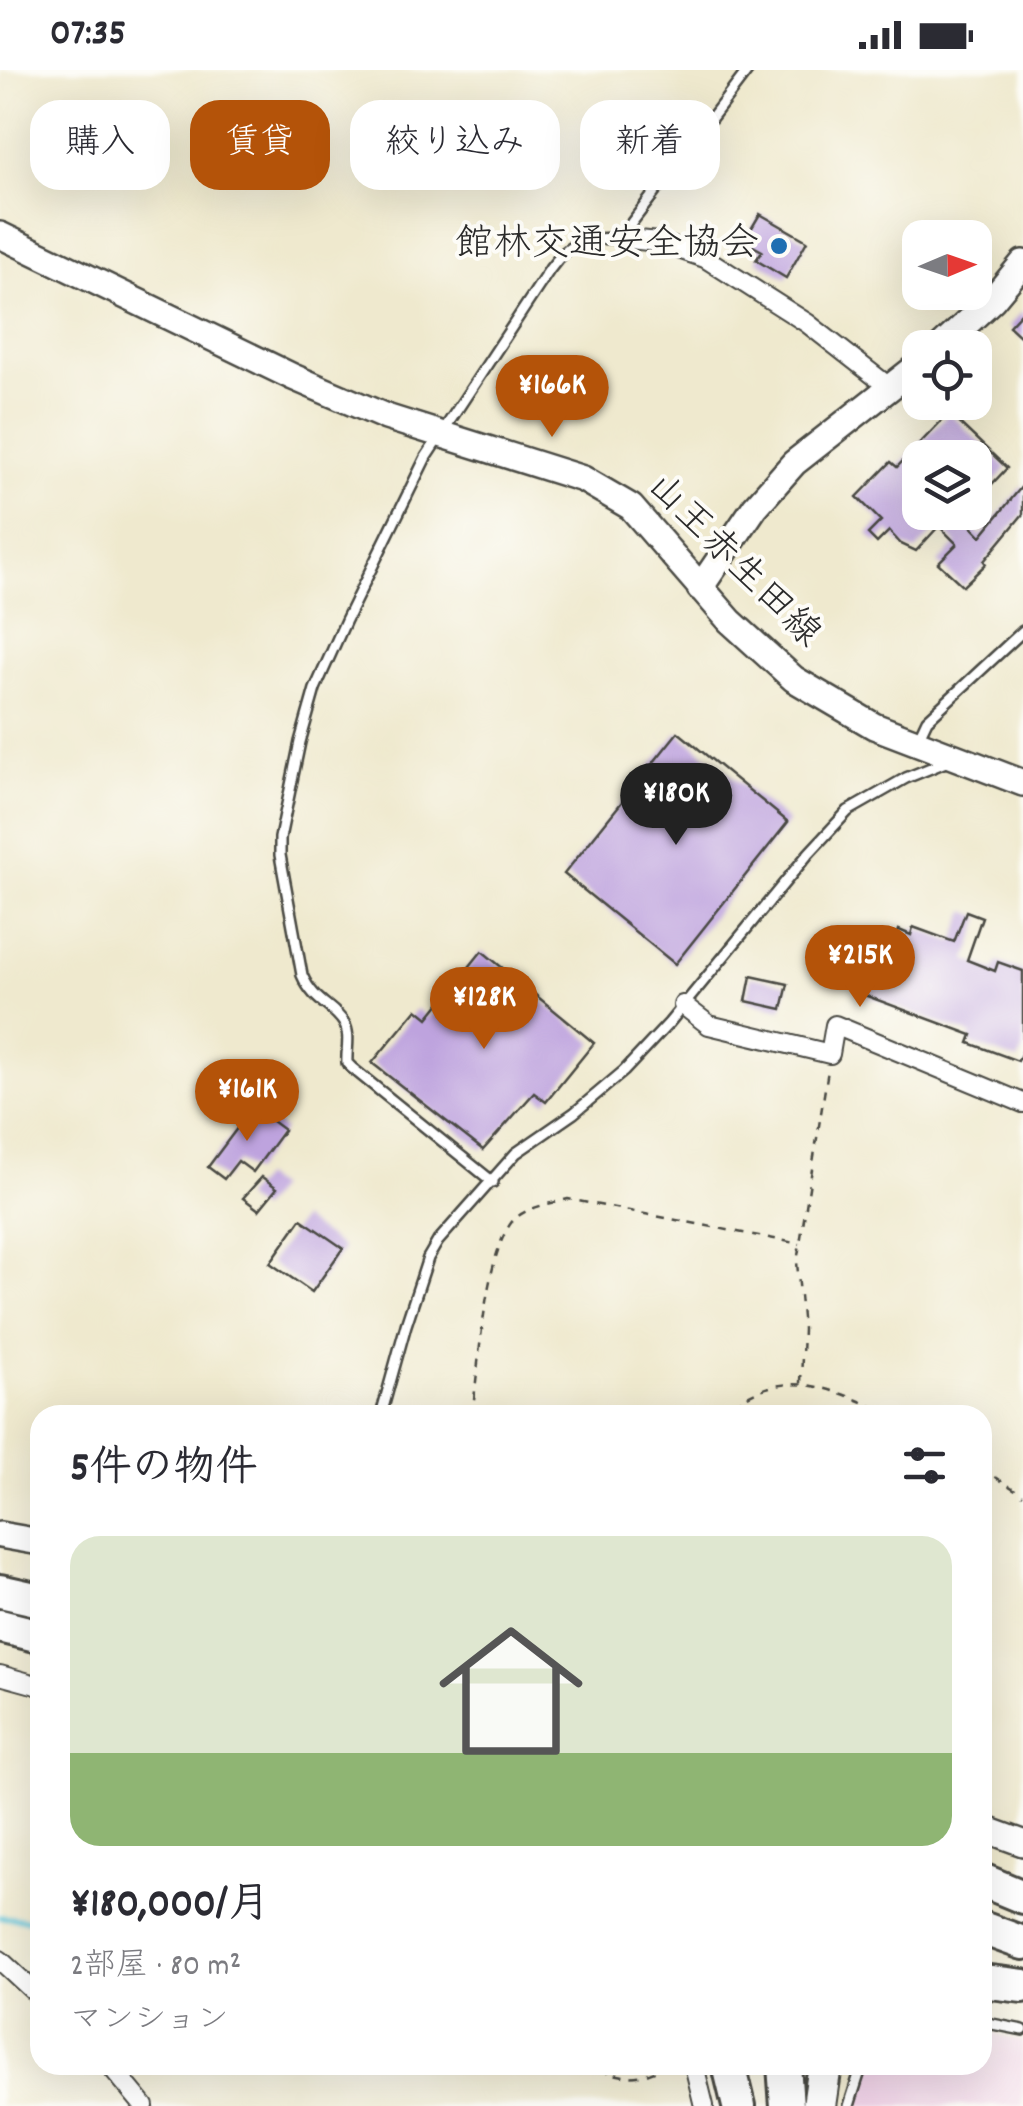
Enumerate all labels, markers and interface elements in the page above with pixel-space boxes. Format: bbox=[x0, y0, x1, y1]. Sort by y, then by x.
text: 07:35 bbox=[50, 8, 126, 63]
chip: 購入 bbox=[30, 100, 170, 190]
chip: 賃貸 bbox=[190, 100, 330, 190]
chip: 絞り込み bbox=[350, 100, 560, 190]
chip: 新着 bbox=[580, 100, 720, 190]
place label: 館林交通安全協会 bbox=[455, 219, 759, 274]
north arrow bbox=[902, 220, 992, 310]
map controls bbox=[902, 220, 992, 530]
marker: 館林交通安全協会 bbox=[768, 235, 790, 257]
button: locate bbox=[902, 330, 992, 420]
pin: ¥166K bbox=[482, 355, 622, 440]
text: ¥166K bbox=[518, 364, 586, 410]
button: layers bbox=[902, 440, 992, 530]
street label: 山王赤生田線 bbox=[632, 462, 832, 662]
pin: ¥180K bbox=[606, 763, 746, 848]
text: ¥180K bbox=[642, 772, 710, 818]
pin: ¥215K bbox=[790, 925, 930, 1010]
text: ¥215K bbox=[827, 934, 893, 980]
pin: ¥128K bbox=[414, 967, 554, 1052]
text: ¥128K bbox=[452, 976, 516, 1022]
pin: ¥161K bbox=[177, 1059, 317, 1144]
text: ¥161K bbox=[217, 1068, 277, 1114]
icon: filters bbox=[897, 1438, 952, 1493]
text: 5件の物件 bbox=[70, 1441, 257, 1501]
icon: home bbox=[421, 1601, 601, 1781]
text: ¥180,000/月 bbox=[70, 1877, 270, 1937]
text: 2部屋 · 80 m² bbox=[70, 1945, 241, 1991]
text: マンション bbox=[70, 1999, 229, 2045]

